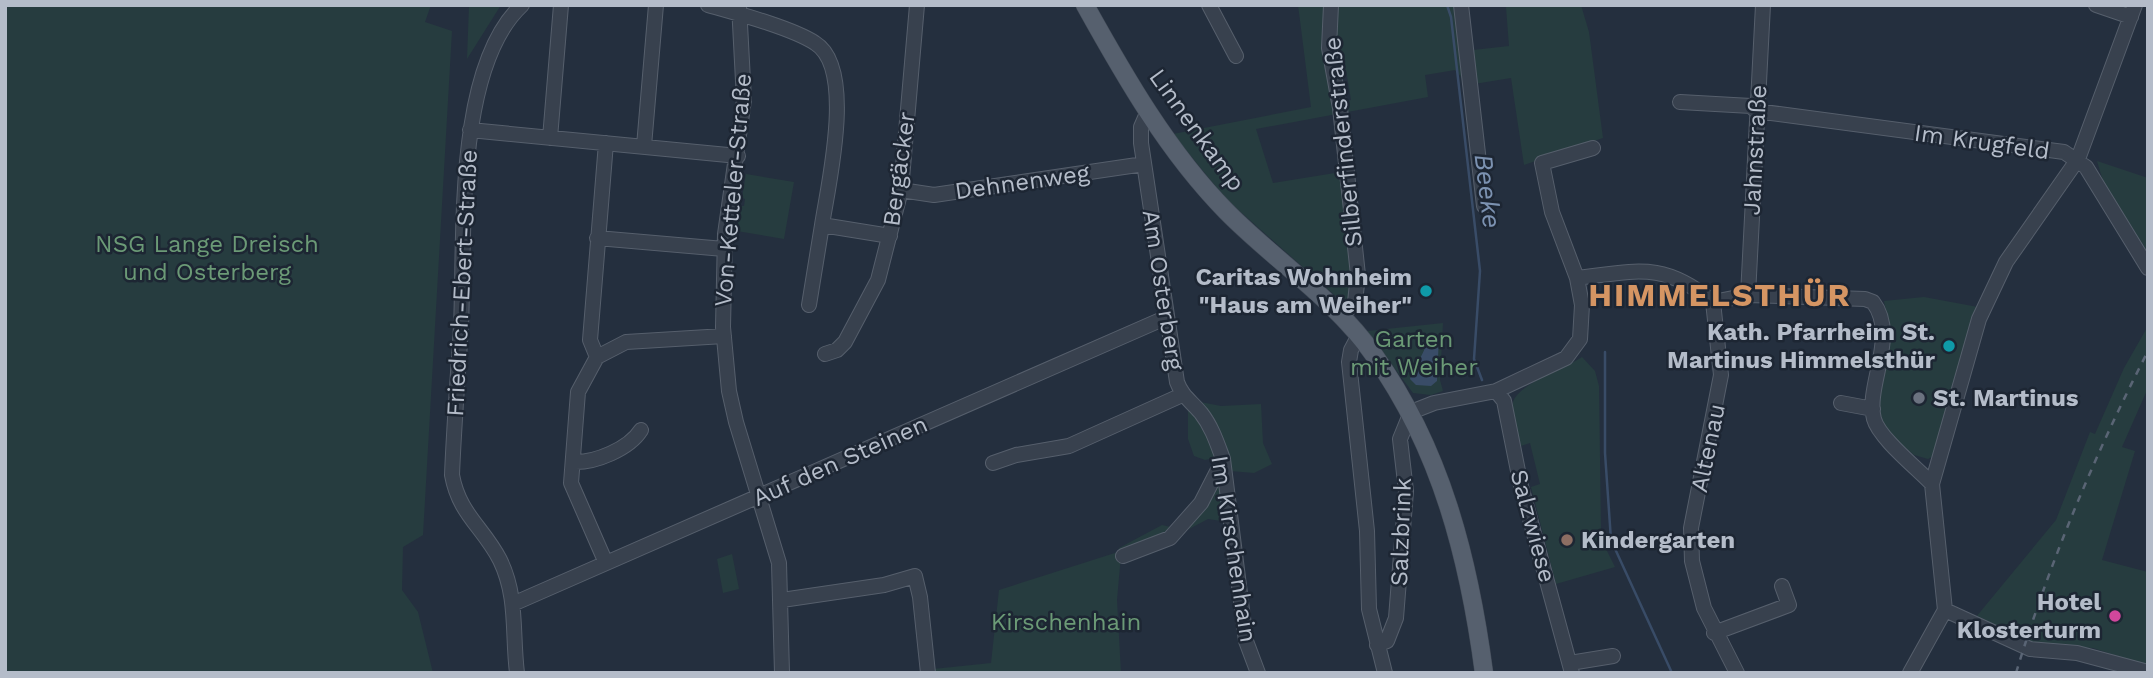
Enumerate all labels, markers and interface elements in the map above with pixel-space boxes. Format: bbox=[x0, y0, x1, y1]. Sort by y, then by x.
street label: Silberfinderstraße bbox=[1318, 36, 1368, 248]
street label: Linnenkamp bbox=[1143, 64, 1251, 196]
street label: Von-Ketteler-Straße bbox=[709, 72, 757, 308]
street label: Jahnstraße bbox=[1738, 84, 1772, 216]
street label: Bergäcker bbox=[877, 110, 921, 228]
street label: Im Krugfeld bbox=[1912, 119, 2052, 165]
street label: Friedrich-Ebert-Straße bbox=[441, 149, 483, 417]
water label: Beeke bbox=[1469, 152, 1507, 230]
street label: Dehnenweg bbox=[953, 159, 1091, 205]
street label: Am Osterberg bbox=[1136, 208, 1190, 372]
park label: NSG Lange Dreisch und Osterberg bbox=[95, 230, 319, 286]
place label: Caritas Wohnheim "Haus am Weiher" bbox=[1196, 263, 1412, 319]
district label: HIMMELSTHÜR bbox=[1588, 276, 1852, 314]
marker: Caritas Wohnheim "Haus am Weiher" bbox=[1418, 283, 1434, 299]
place label: Kath. Pfarrheim St. Martinus Himmelsthür bbox=[1667, 318, 1936, 374]
park label: Garten mit Weiher bbox=[1350, 325, 1478, 381]
marker: Kath. Pfarrheim St. Martinus Himmelsthür bbox=[1941, 338, 1957, 354]
place label: St. Martinus bbox=[1933, 384, 2079, 412]
marker: St. Martinus bbox=[1911, 390, 1927, 406]
street label: Altenau bbox=[1685, 401, 1731, 495]
street label: Auf den Steinen bbox=[748, 410, 932, 512]
street label: Im Kirschenhain bbox=[1205, 454, 1263, 644]
street label: Salzwiese bbox=[1505, 467, 1561, 585]
street label: Salzbrink bbox=[1385, 477, 1417, 587]
place label: Kindergarten bbox=[1581, 526, 1735, 554]
marker: Kindergarten bbox=[1559, 532, 1575, 548]
place label: Hotel Klosterturm bbox=[1957, 588, 2101, 644]
park label: Kirschenhain bbox=[991, 608, 1141, 636]
marker: Hotel Klosterturm bbox=[2107, 608, 2123, 624]

